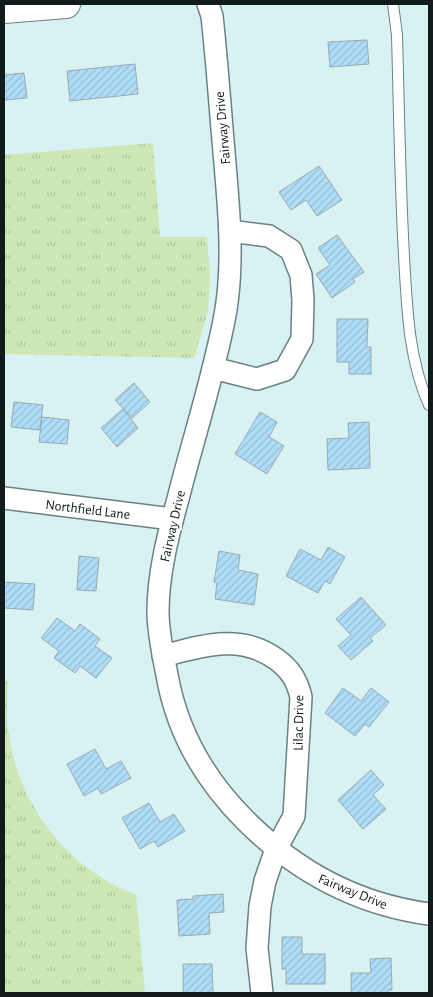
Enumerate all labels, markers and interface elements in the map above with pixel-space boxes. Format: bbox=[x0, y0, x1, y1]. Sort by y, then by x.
street label: Fairway Drive bbox=[213, 91, 233, 165]
street label: Fairway Drive bbox=[158, 489, 188, 563]
street label: Northfield Lane bbox=[45, 498, 131, 522]
street label: Lilac Drive bbox=[292, 695, 306, 751]
street label: Fairway Drive bbox=[316, 872, 389, 912]

